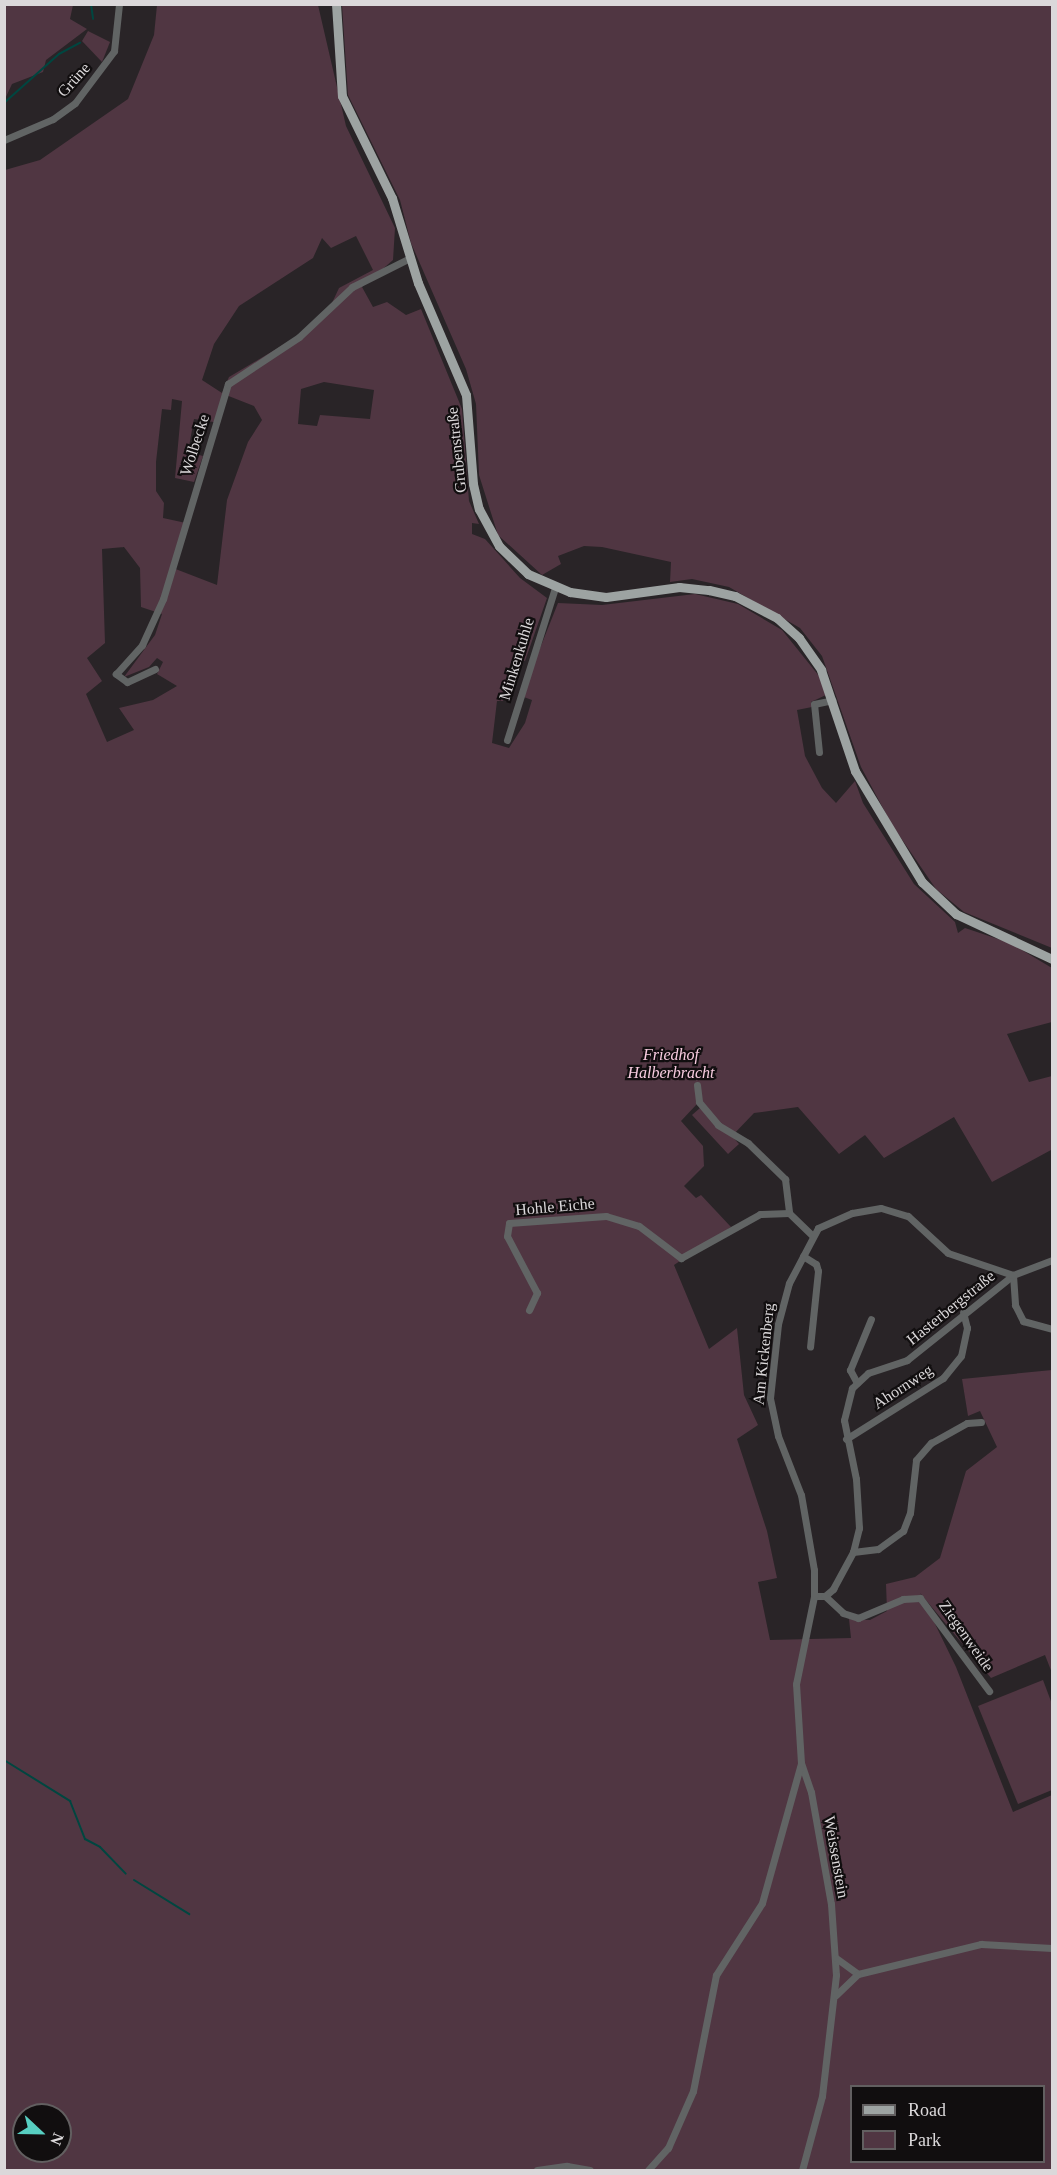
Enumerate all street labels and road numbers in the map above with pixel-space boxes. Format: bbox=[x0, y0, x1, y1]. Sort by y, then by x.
street label: Grüne bbox=[53, 59, 95, 101]
street label: Grubenstraße bbox=[443, 406, 471, 494]
street label: Wolbecke bbox=[176, 412, 214, 478]
street label: Minkenkuhle bbox=[495, 615, 539, 703]
street label: Hohle Eiche bbox=[515, 1194, 595, 1220]
street label: Hasterbergstraße bbox=[903, 1267, 999, 1349]
street label: Am Kickenberg bbox=[749, 1302, 779, 1406]
street label: Ahornweg bbox=[869, 1361, 937, 1413]
street label: Ziegenweide bbox=[934, 1597, 998, 1675]
street label: Weissenstein bbox=[819, 1814, 853, 1900]

